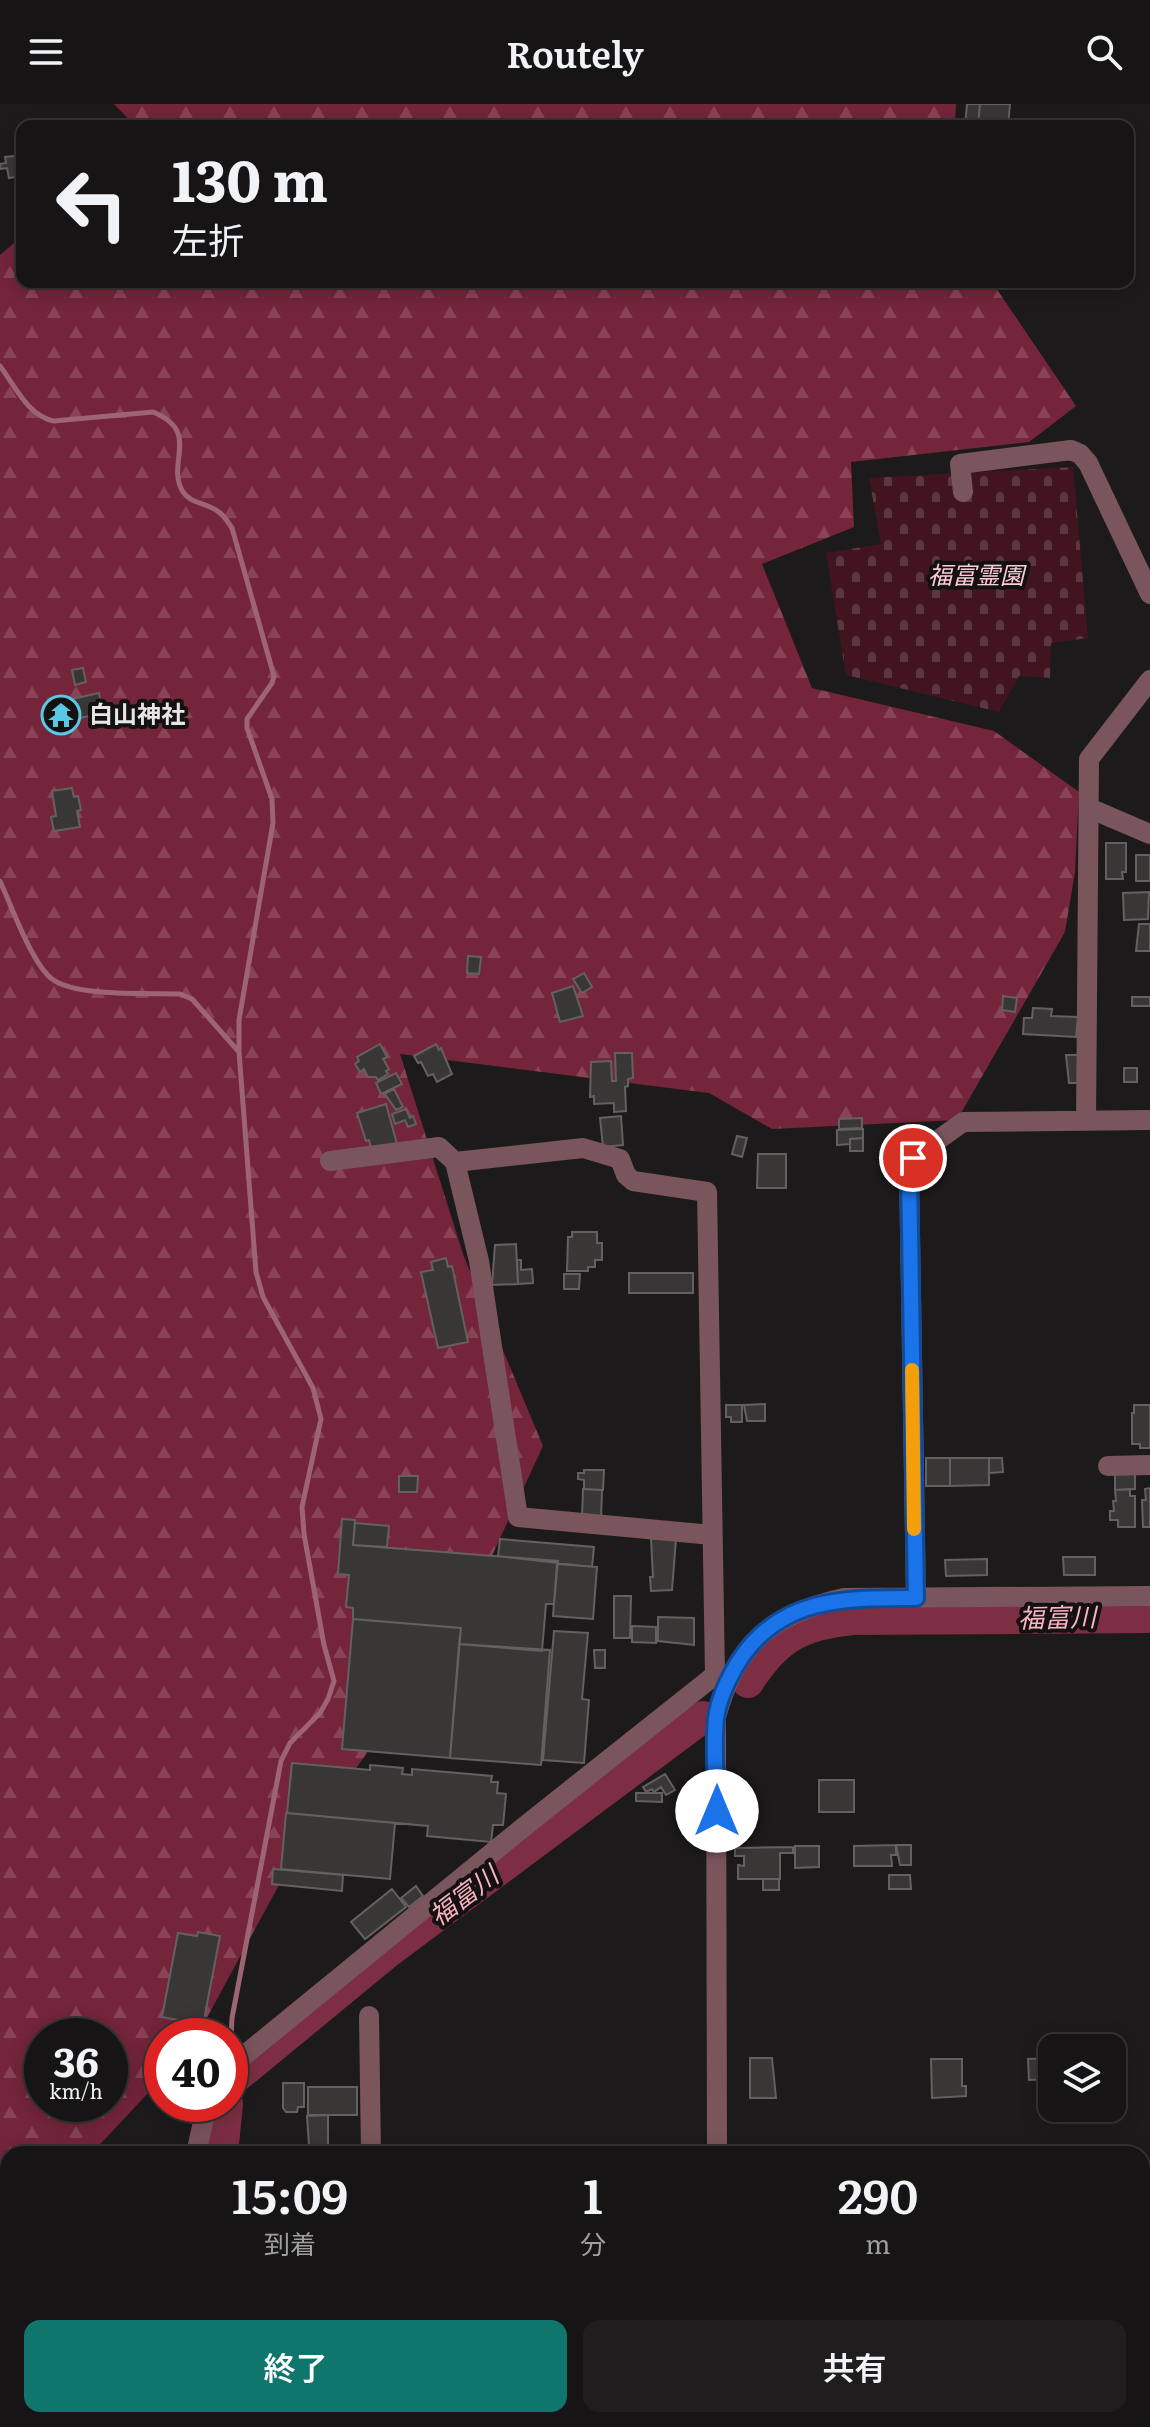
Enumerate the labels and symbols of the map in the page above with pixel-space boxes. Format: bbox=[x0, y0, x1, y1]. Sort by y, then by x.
park label: 福富霊園 bbox=[928, 556, 1027, 591]
temple icon: 白山神社 bbox=[40, 694, 82, 736]
place label: 白山神社 bbox=[89, 695, 185, 730]
pin bbox=[879, 1124, 947, 1192]
water label: 福富川 bbox=[1018, 1595, 1099, 1636]
position arrow bbox=[675, 1769, 759, 1853]
water label: 福富川 bbox=[420, 1853, 508, 1933]
speed limit sign: 40 bbox=[144, 2018, 248, 2122]

